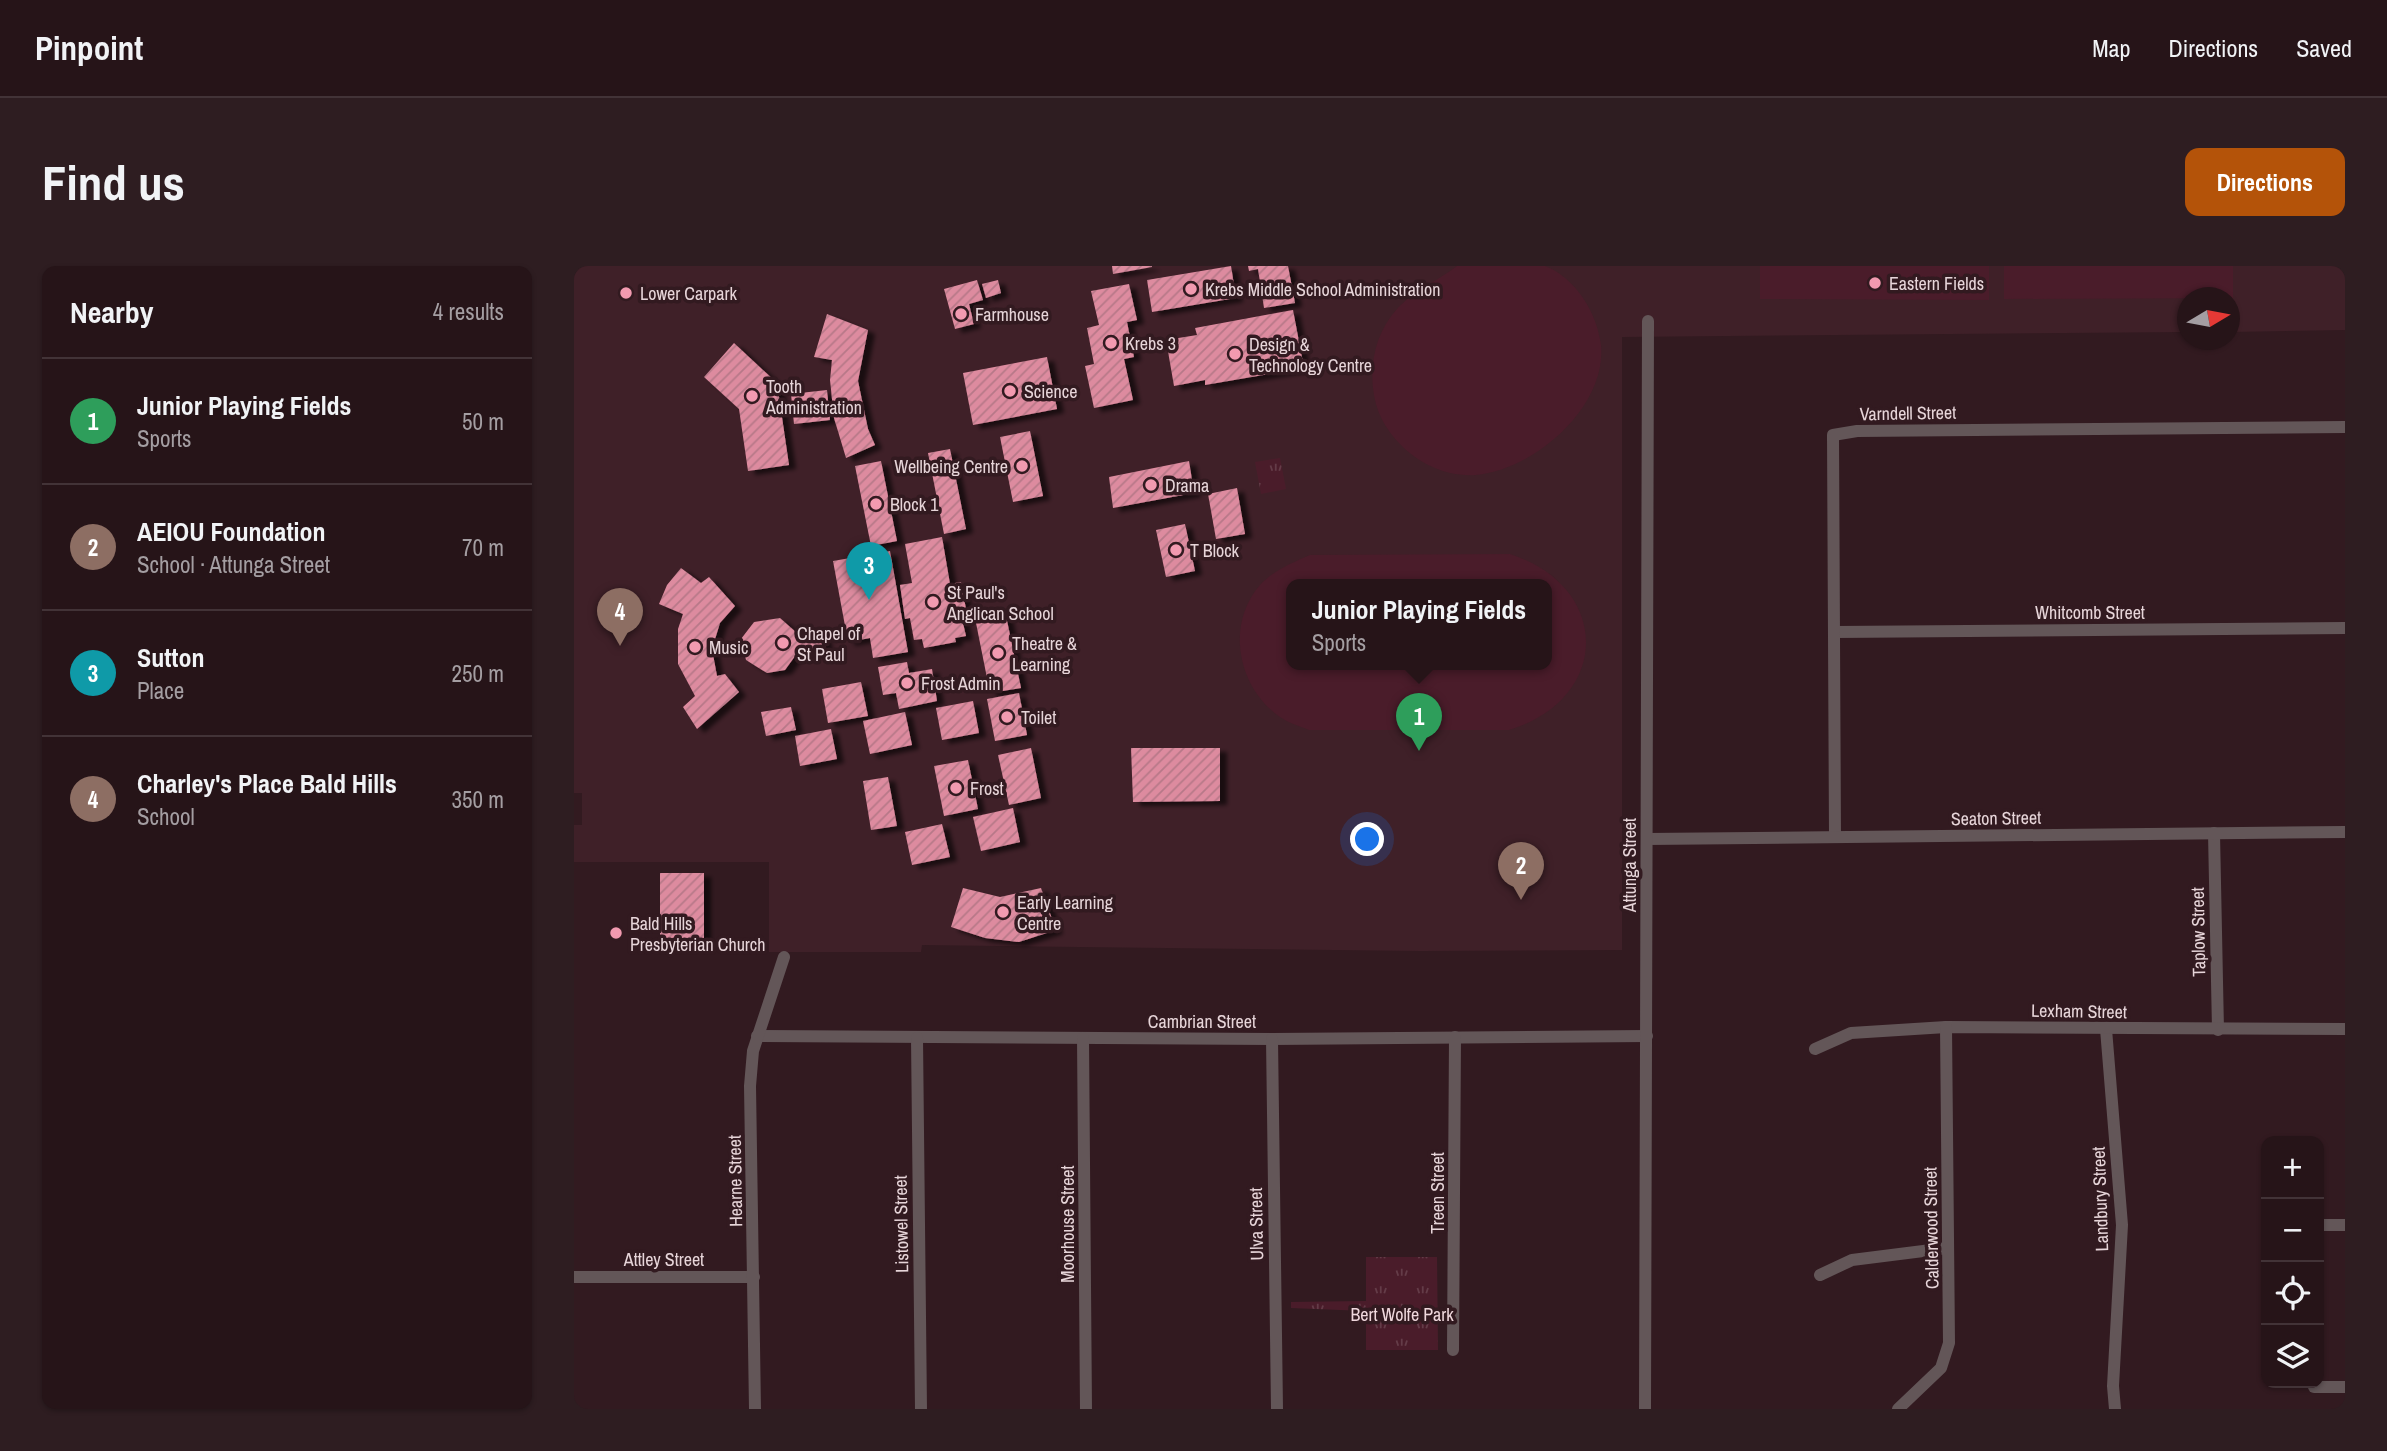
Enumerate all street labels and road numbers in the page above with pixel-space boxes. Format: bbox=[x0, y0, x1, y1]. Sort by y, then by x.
street label: Varndell Street bbox=[1860, 400, 1956, 426]
street label: Whitcomb Street bbox=[2035, 600, 2145, 625]
street label: Seaton Street bbox=[1951, 805, 2041, 831]
street label: Attunga Street bbox=[1617, 818, 1642, 913]
street label: Taplow Street bbox=[2185, 887, 2211, 977]
street label: Lexham Street bbox=[2031, 998, 2127, 1024]
street label: Cambrian Street bbox=[1148, 1009, 1256, 1034]
street label: Hearne Street bbox=[722, 1135, 748, 1227]
street label: Landbury Street bbox=[2086, 1146, 2114, 1252]
street label: Treen Street bbox=[1425, 1152, 1450, 1234]
street label: Moorhouse Street bbox=[1055, 1165, 1080, 1283]
street label: Calderwood Street bbox=[1917, 1167, 1945, 1289]
street label: Listowel Street bbox=[888, 1175, 914, 1273]
street label: Ulva Street bbox=[1243, 1187, 1269, 1261]
street label: Attley Street bbox=[623, 1247, 704, 1272]

